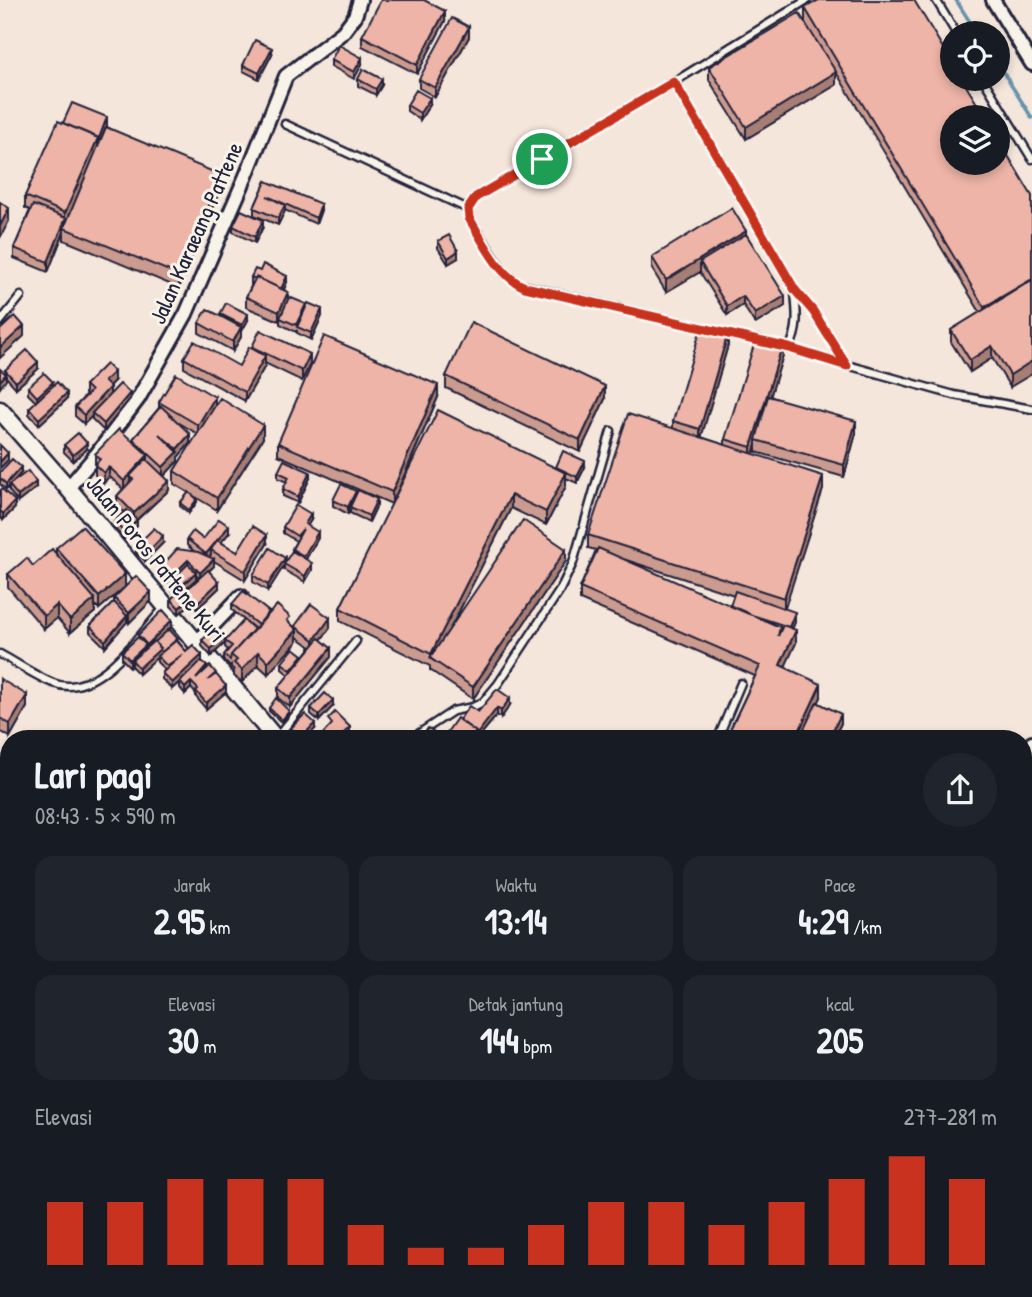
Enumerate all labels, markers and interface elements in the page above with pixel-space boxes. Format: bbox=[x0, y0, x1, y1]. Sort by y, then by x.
map controls bbox=[940, 21, 1010, 175]
button: locate bbox=[940, 21, 1010, 91]
button: layers bbox=[940, 105, 1010, 175]
pin bbox=[512, 129, 572, 189]
street label: Jalan Karaeang Pattene bbox=[142, 137, 250, 329]
icon: arrive bbox=[523, 140, 561, 178]
street label: Jalan Poros Pattene Kuri bbox=[79, 469, 233, 649]
text: Lari pagi bbox=[35, 748, 153, 800]
button: share bbox=[923, 753, 997, 827]
text: 08:43 · 5 × 590 m bbox=[35, 800, 176, 831]
text: Jarak bbox=[173, 872, 211, 898]
text: Waktu bbox=[495, 872, 537, 898]
text: Pace bbox=[824, 872, 856, 898]
text: 2.95 bbox=[154, 898, 205, 945]
text: 13:14 bbox=[485, 898, 547, 945]
text: 4:29 bbox=[798, 898, 849, 945]
text: km bbox=[205, 914, 230, 940]
text: /km bbox=[849, 914, 882, 940]
text: Elevasi bbox=[168, 991, 216, 1017]
text: Detak jantung bbox=[469, 991, 563, 1017]
text: kcal bbox=[826, 991, 854, 1017]
text: 30 bbox=[168, 1017, 199, 1064]
text: 144 bbox=[480, 1017, 519, 1064]
text: 205 bbox=[817, 1017, 863, 1064]
text: m bbox=[199, 1033, 216, 1059]
text: bpm bbox=[519, 1033, 552, 1059]
text: Elevasi bbox=[35, 1101, 93, 1132]
text: 277–281 m bbox=[904, 1101, 997, 1132]

